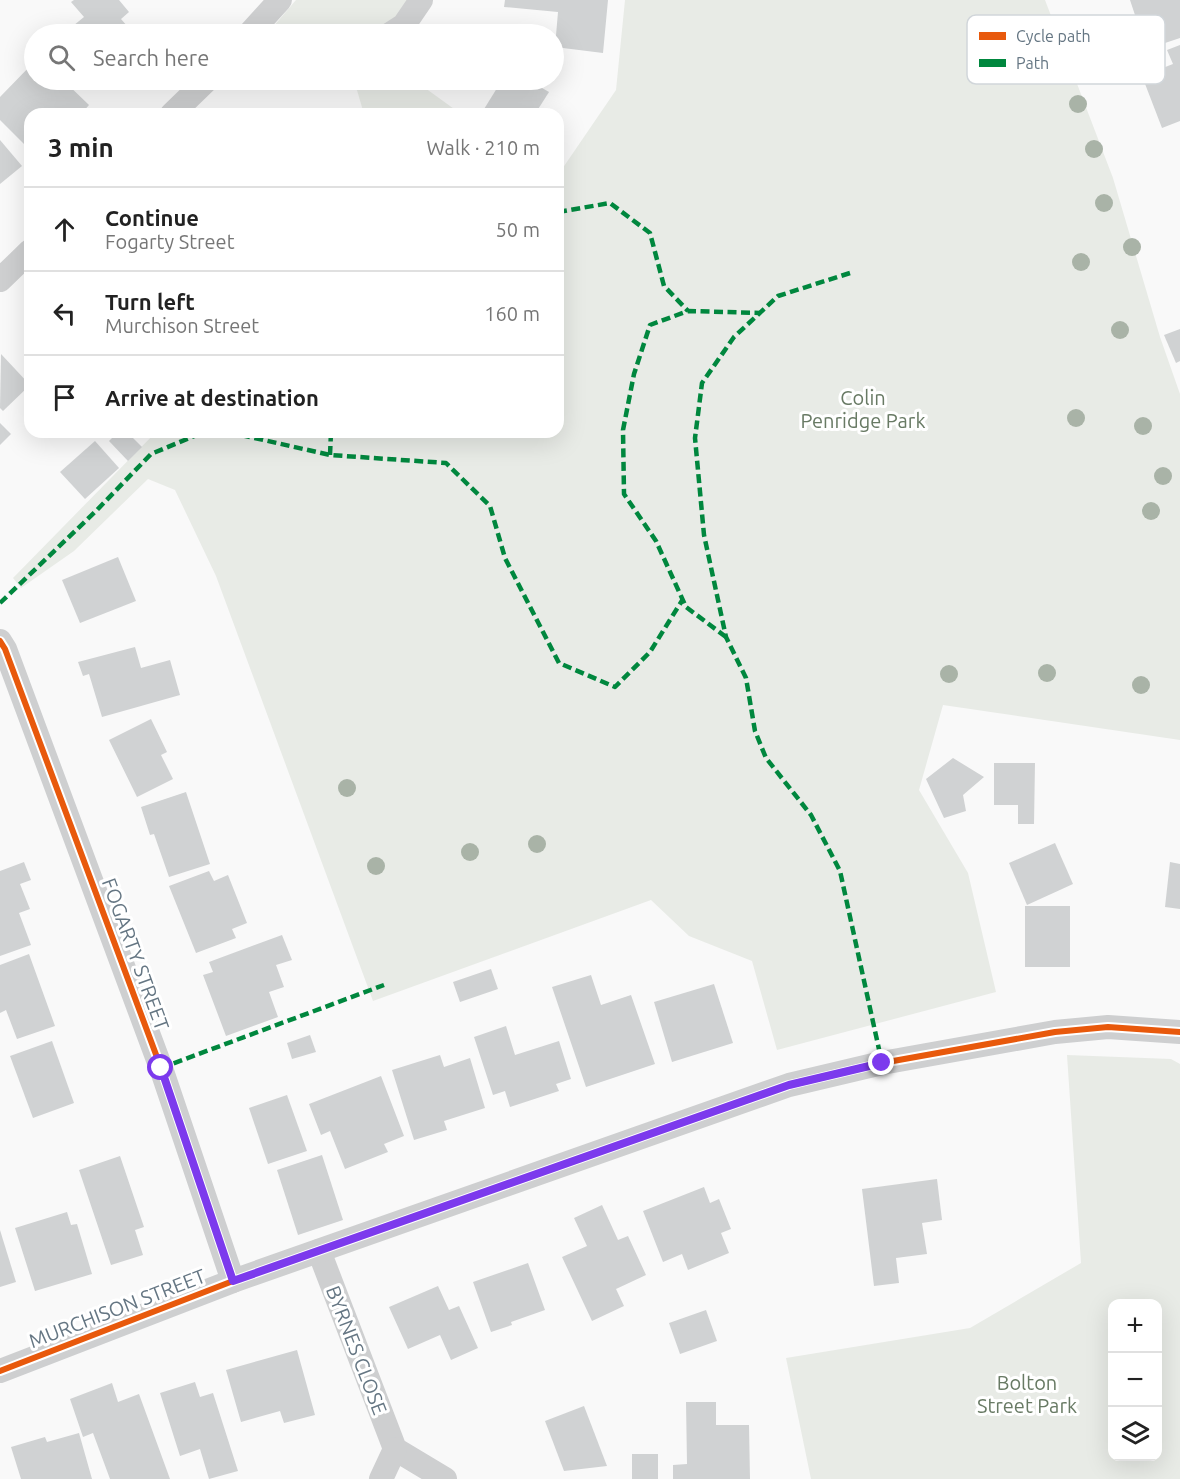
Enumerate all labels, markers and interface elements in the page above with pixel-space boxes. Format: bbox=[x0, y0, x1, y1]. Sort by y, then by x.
legend bbox=[967, 15, 1165, 84]
search box bbox=[24, 24, 564, 90]
text: Cycle path bbox=[1016, 27, 1091, 45]
icon: search bbox=[45, 41, 78, 74]
text: Search here bbox=[93, 45, 209, 70]
text: Path bbox=[1016, 54, 1049, 72]
text: 3 min bbox=[48, 133, 114, 162]
text: Walk · 210 m bbox=[427, 136, 540, 159]
text: Continue bbox=[105, 205, 199, 230]
icon: ahead bbox=[48, 213, 81, 246]
text: 50 m bbox=[496, 218, 540, 241]
text: Fogarty Street bbox=[105, 230, 235, 253]
text: Turn left bbox=[105, 289, 195, 314]
icon: left bbox=[48, 297, 81, 330]
text: 160 m bbox=[484, 302, 540, 325]
text: Murchison Street bbox=[105, 314, 259, 337]
icon: arrive bbox=[48, 381, 81, 414]
text: Arrive at destination bbox=[105, 385, 319, 410]
park label: Colin Penridge Park bbox=[800, 386, 926, 432]
street label: FOGARTY STREET bbox=[98, 875, 174, 1033]
route end bbox=[868, 1049, 894, 1075]
route start bbox=[147, 1054, 173, 1080]
street label: MURCHISON STREET bbox=[26, 1264, 208, 1352]
street label: BYRNES CLOSE bbox=[322, 1282, 392, 1418]
map controls bbox=[1108, 1299, 1162, 1461]
button: + bbox=[1108, 1299, 1162, 1353]
button: − bbox=[1108, 1353, 1162, 1407]
park label: Bolton Street Park bbox=[977, 1371, 1077, 1417]
button: layers bbox=[1108, 1407, 1162, 1461]

